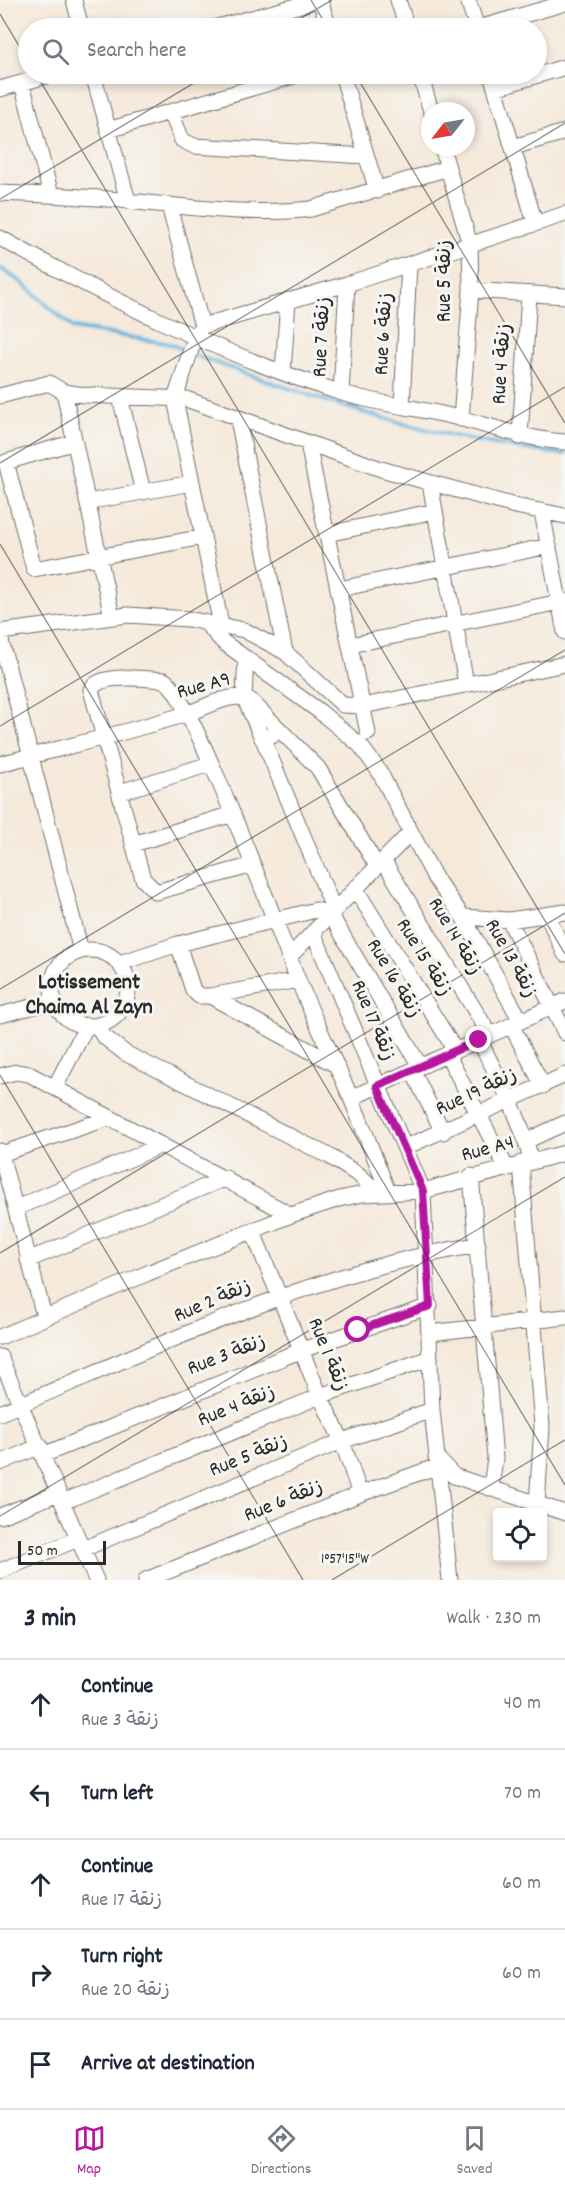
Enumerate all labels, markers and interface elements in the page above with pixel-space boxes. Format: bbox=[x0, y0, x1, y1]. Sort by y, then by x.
search box bbox=[18, 18, 547, 84]
icon: search bbox=[39, 35, 72, 68]
text: Search here bbox=[87, 36, 186, 67]
north arrow bbox=[421, 102, 475, 156]
street label: Rue 5 زنقة bbox=[431, 240, 461, 322]
street label: Rue 6 زنقة bbox=[368, 292, 402, 376]
street label: Rue 7 زنقة bbox=[306, 296, 340, 378]
street label: Rue 4 زنقة bbox=[485, 322, 521, 406]
street label: Rue A9 bbox=[174, 665, 234, 709]
street label: Rue 14 زنقة bbox=[419, 892, 489, 982]
street label: Rue 15 زنقة bbox=[387, 913, 459, 1003]
street label: Rue 13 زنقة bbox=[476, 914, 544, 1004]
street label: Rue 16 زنقة bbox=[358, 934, 428, 1024]
district label: Lotissement Chaima Al Zayn bbox=[25, 968, 153, 1024]
street label: Rue 17 زنقة bbox=[342, 976, 402, 1066]
route end bbox=[465, 1026, 491, 1052]
street label: Rue 19 زنقة bbox=[431, 1061, 523, 1125]
street label: Rue A4 bbox=[458, 1129, 518, 1171]
street label: Rue 2 زنقة bbox=[170, 1272, 256, 1332]
street label: Rue 1 زنقة bbox=[299, 1314, 355, 1396]
route start bbox=[344, 1316, 370, 1342]
street label: Rue 3 زنقة bbox=[183, 1327, 271, 1385]
street label: Rue 4 زنقة bbox=[194, 1378, 280, 1436]
street label: Rue 5 زنقة bbox=[205, 1428, 293, 1486]
street label: Rue 6 زنقة bbox=[240, 1473, 328, 1531]
map controls bbox=[493, 1508, 547, 1562]
button: locate bbox=[493, 1508, 547, 1562]
scale bar bbox=[18, 1538, 106, 1566]
text: 50 m bbox=[27, 1540, 58, 1563]
text: 1°57'15"W bbox=[321, 1549, 369, 1571]
text: 3 min bbox=[24, 1601, 76, 1638]
text: Walk · 230 m bbox=[447, 1605, 541, 1633]
text: Continue bbox=[81, 1672, 153, 1703]
icon: ahead bbox=[24, 1688, 57, 1721]
text: 40 m bbox=[503, 1690, 541, 1718]
text: Rue 3 زنقة bbox=[81, 1707, 159, 1735]
icon: left bbox=[24, 1778, 57, 1811]
text: Turn left bbox=[81, 1779, 153, 1810]
text: 70 m bbox=[504, 1780, 541, 1808]
text: Continue bbox=[81, 1852, 153, 1883]
icon: ahead bbox=[24, 1868, 57, 1901]
text: 60 m bbox=[502, 1870, 541, 1898]
text: Rue 17 زنقة bbox=[81, 1887, 162, 1915]
text: Turn right bbox=[81, 1942, 163, 1973]
icon: right bbox=[24, 1958, 57, 1991]
text: 60 m bbox=[502, 1960, 541, 1988]
text: Rue 20 زنقة bbox=[81, 1977, 170, 2005]
icon: arrive bbox=[24, 2048, 57, 2081]
text: Arrive at destination bbox=[81, 2049, 255, 2080]
tab: Map bbox=[73, 2122, 106, 2181]
tab: Directions bbox=[251, 2122, 311, 2181]
tab: Saved bbox=[457, 2122, 492, 2181]

